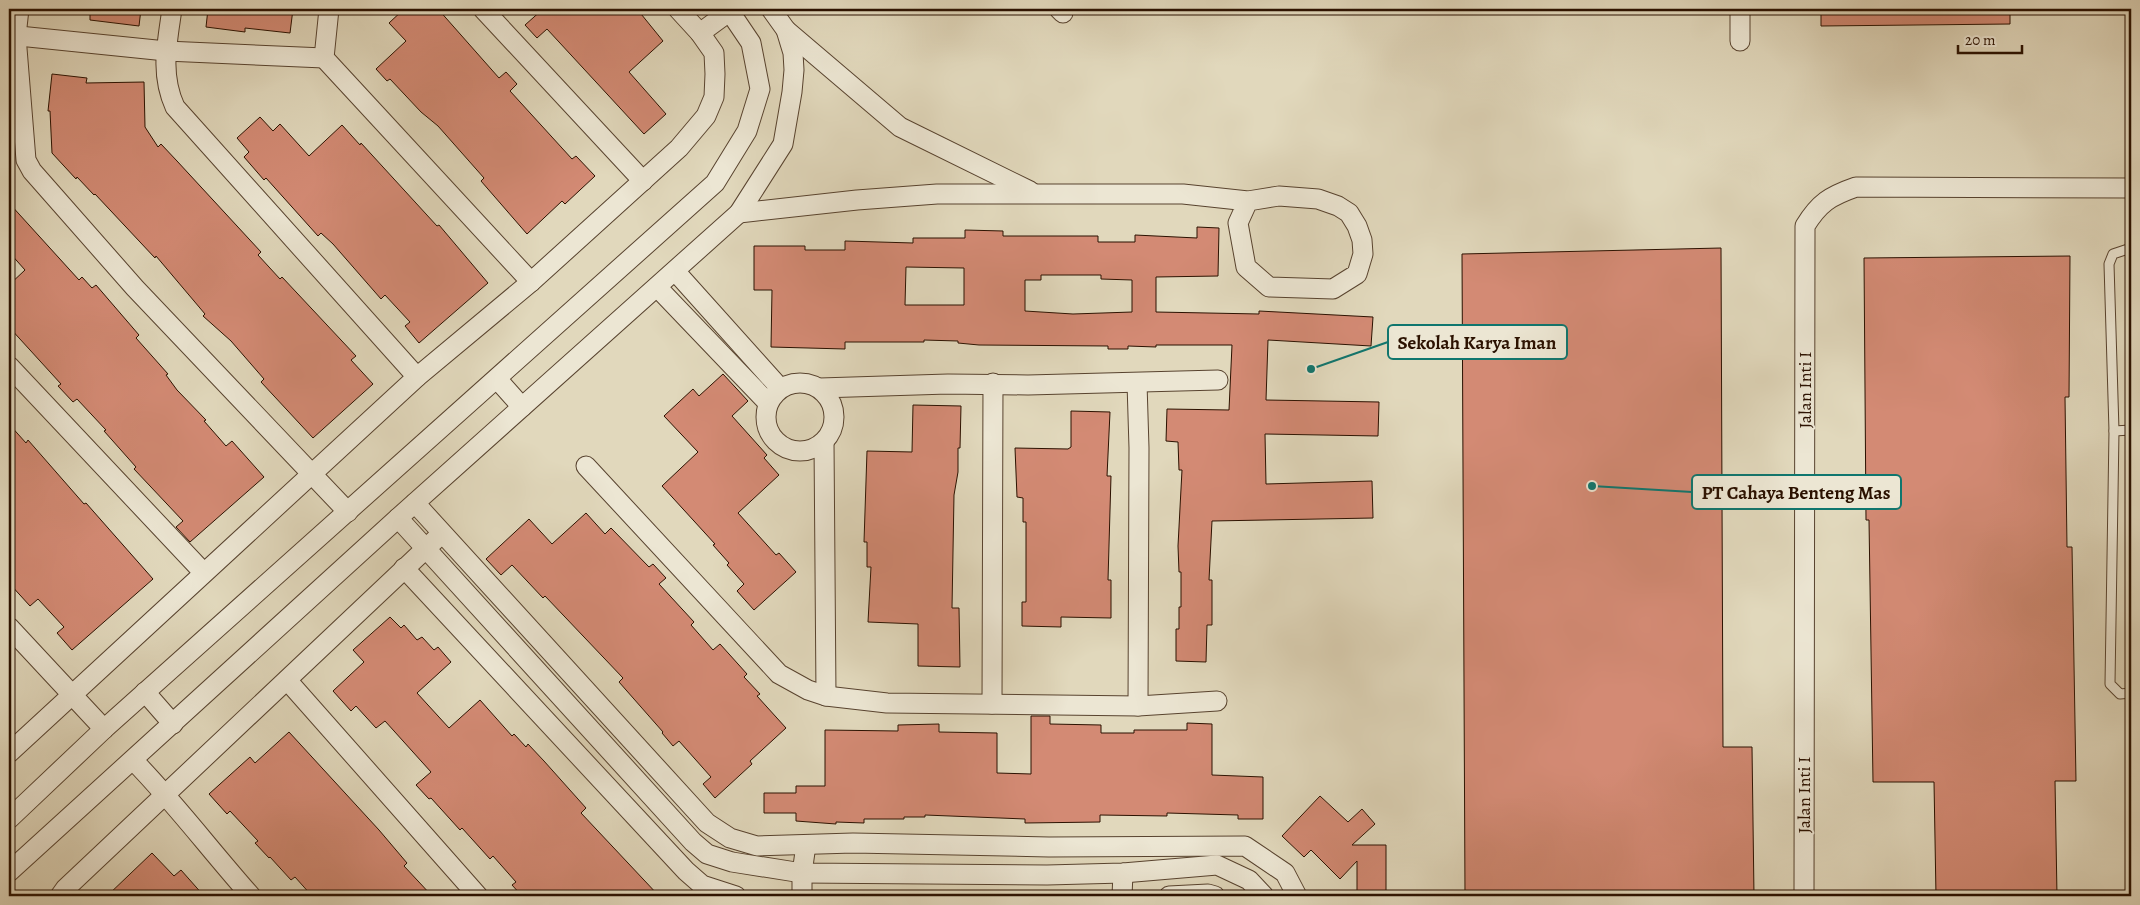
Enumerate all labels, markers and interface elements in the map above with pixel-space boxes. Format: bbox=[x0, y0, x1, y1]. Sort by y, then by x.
scale bar bbox=[1958, 22, 2021, 54]
text: 20 m bbox=[1965, 30, 1996, 50]
callout: Sekolah Karya Iman bbox=[1388, 325, 1567, 359]
text: Sekolah Karya Iman bbox=[1398, 330, 1557, 356]
street label: Jalan Inti I bbox=[1793, 351, 1817, 429]
callout: PT Cahaya Benteng Mas bbox=[1692, 475, 1901, 509]
text: PT Cahaya Benteng Mas bbox=[1701, 480, 1891, 506]
street label: Jalan Inti I bbox=[1792, 756, 1816, 834]

